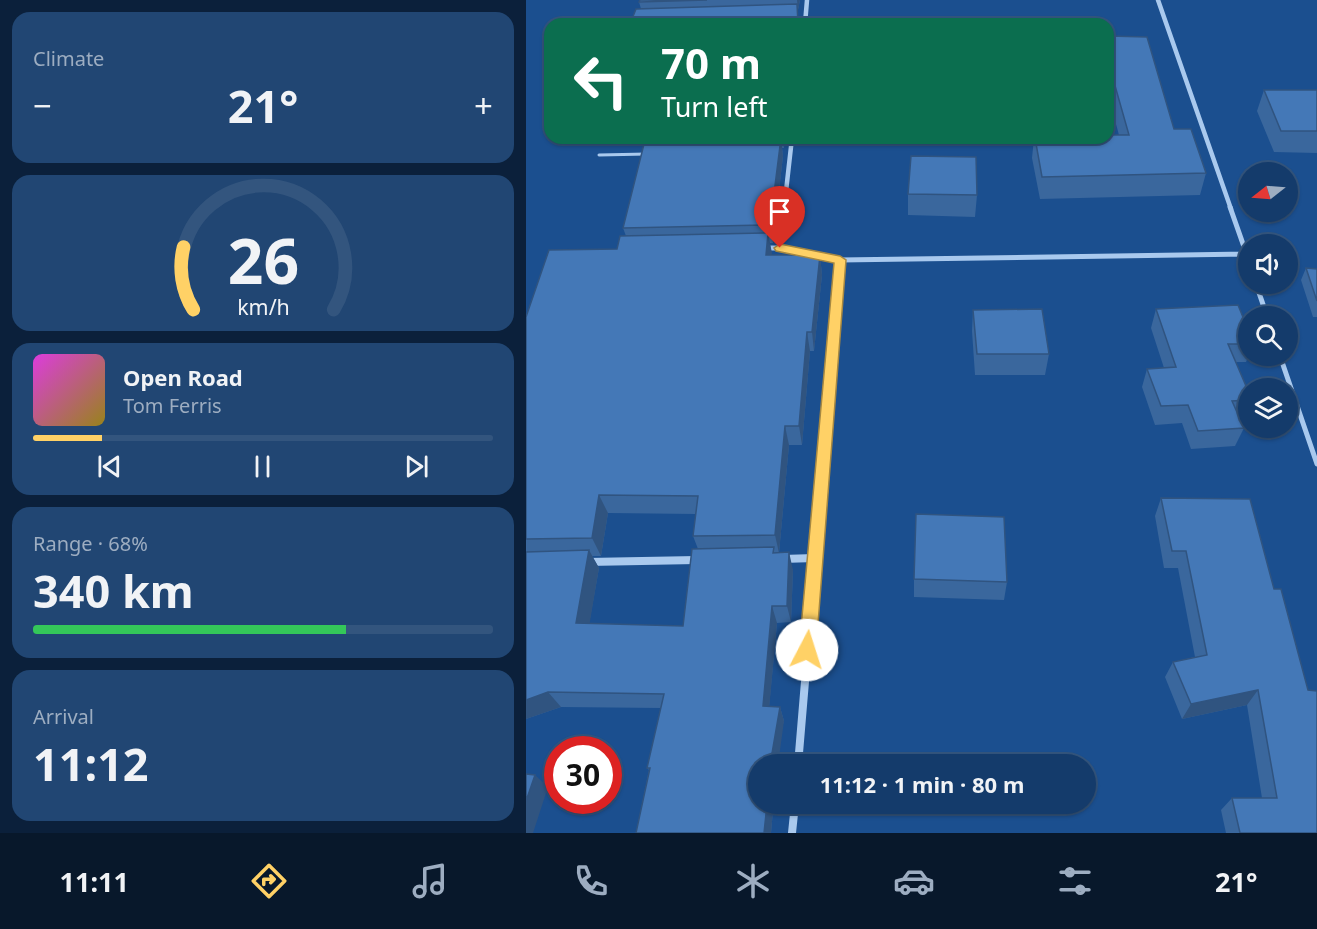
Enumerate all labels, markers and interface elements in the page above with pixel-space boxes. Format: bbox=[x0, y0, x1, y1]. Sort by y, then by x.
text: 70 m bbox=[661, 34, 761, 91]
icon: left bbox=[562, 42, 640, 120]
text: Climate bbox=[33, 45, 104, 72]
text: 21° bbox=[228, 75, 298, 136]
text: − bbox=[33, 83, 52, 128]
text: + bbox=[474, 83, 493, 128]
text: Turn left bbox=[661, 88, 767, 125]
north arrow bbox=[1238, 162, 1298, 222]
map controls bbox=[1238, 162, 1298, 438]
pin bbox=[754, 186, 805, 248]
icon: arrive bbox=[763, 195, 796, 228]
text: 26 bbox=[227, 217, 299, 302]
button: sound bbox=[1238, 234, 1298, 294]
text: km/h bbox=[237, 293, 289, 322]
button: search bbox=[1238, 306, 1298, 366]
text: Open Road bbox=[123, 362, 243, 392]
button: layers bbox=[1238, 378, 1298, 438]
text: Tom Ferris bbox=[123, 392, 222, 419]
icon: previous bbox=[93, 450, 126, 483]
icon: pause bbox=[246, 450, 279, 483]
icon: next bbox=[400, 450, 433, 483]
text: Range · 68% bbox=[33, 530, 148, 557]
text: 340 km bbox=[33, 560, 194, 621]
position arrow bbox=[775, 618, 839, 682]
text: Arrival bbox=[33, 703, 94, 730]
text: 11:12 bbox=[33, 733, 149, 794]
speed limit sign: 30 bbox=[544, 736, 622, 814]
text: 11:12 · 1 min · 80 m bbox=[820, 769, 1024, 799]
icon: directions bbox=[248, 860, 290, 902]
icon: music bbox=[409, 860, 451, 902]
icon: phone bbox=[570, 860, 612, 902]
icon: climate bbox=[732, 860, 774, 902]
icon: car bbox=[893, 860, 935, 902]
icon: filters bbox=[1054, 860, 1096, 902]
text: 11:11 bbox=[60, 863, 129, 900]
text: 21° bbox=[1215, 863, 1257, 900]

